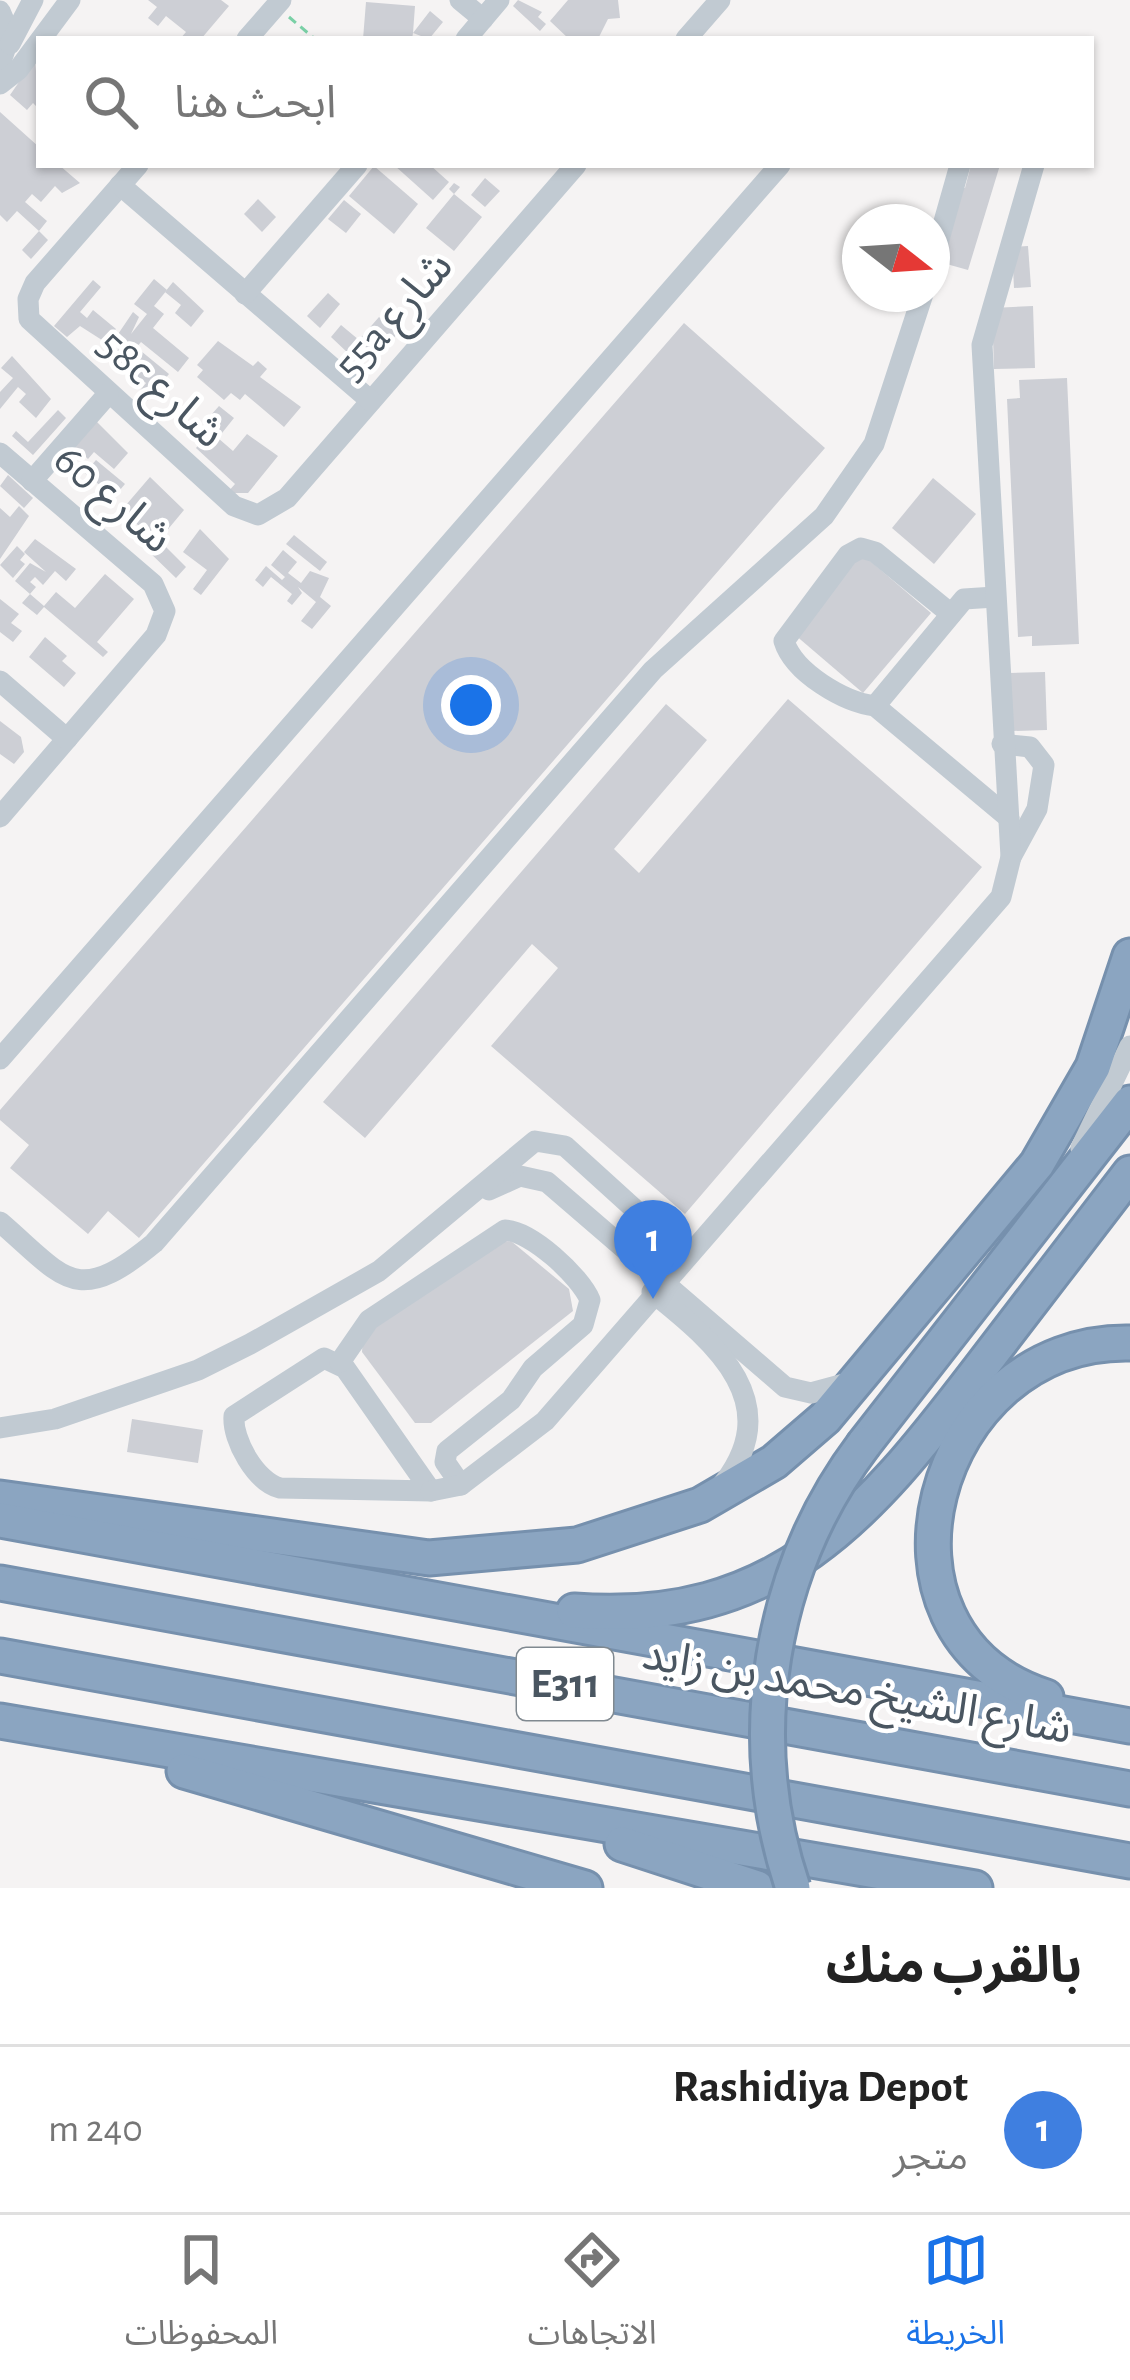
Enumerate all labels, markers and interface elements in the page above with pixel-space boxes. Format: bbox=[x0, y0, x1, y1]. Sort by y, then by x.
search box bbox=[36, 36, 1094, 168]
icon: search bbox=[78, 69, 144, 135]
text: ابحث هنا bbox=[174, 81, 336, 126]
north arrow bbox=[842, 204, 950, 312]
street label: 55a شارع bbox=[327, 243, 468, 395]
street label: 58c شارع bbox=[83, 321, 233, 463]
street label: شارع 60 bbox=[39, 436, 181, 569]
your location bbox=[441, 675, 501, 735]
pin: 1 bbox=[614, 1200, 692, 1299]
street label: شارع الشيخ محمد بن زايد bbox=[637, 1632, 1075, 1761]
road number: E311 bbox=[517, 1648, 613, 1720]
text: بالقرب منك bbox=[826, 1941, 1082, 1992]
text: Rashidiya Depot bbox=[673, 2065, 968, 2110]
text: 240 m bbox=[48, 2110, 143, 2149]
text: 1 bbox=[1036, 2110, 1050, 2149]
text: متجر bbox=[893, 2138, 968, 2177]
tab: المحفوظات bbox=[125, 2227, 278, 2368]
tab: الاتجاهات bbox=[528, 2227, 657, 2368]
tab: الخريطة bbox=[906, 2227, 1005, 2368]

